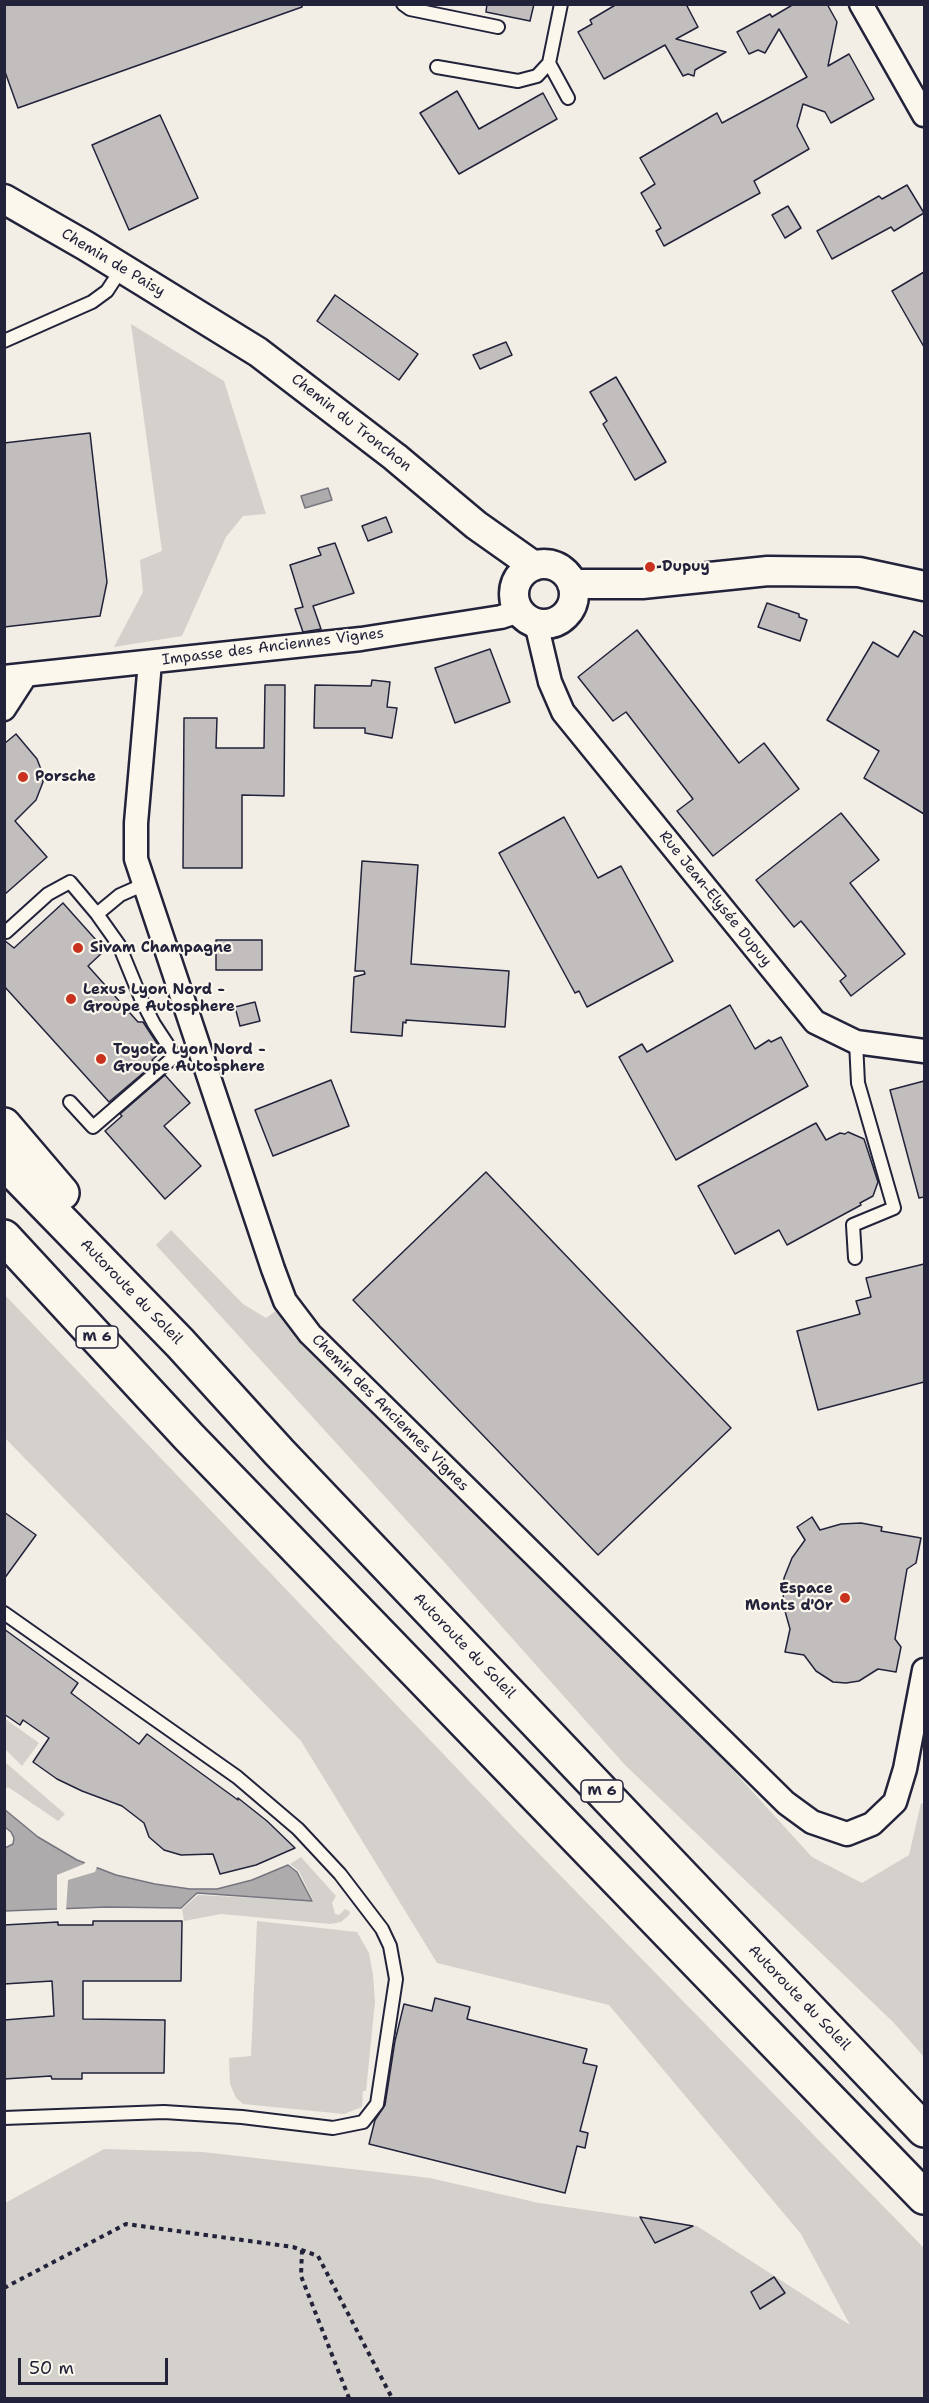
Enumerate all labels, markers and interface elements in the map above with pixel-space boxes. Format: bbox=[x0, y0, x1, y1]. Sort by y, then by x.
street label: Chemin de Paisy bbox=[58, 225, 168, 301]
street label: Chemin du Tronchon bbox=[287, 370, 415, 476]
place label: Dupuy bbox=[662, 558, 710, 576]
marker: Dupuy bbox=[643, 560, 657, 574]
street label: Impasse des Anciennes Vignes bbox=[161, 624, 385, 670]
place label: Porsche bbox=[35, 768, 96, 786]
marker: Porsche bbox=[16, 770, 30, 784]
street label: Rue Jean-Elysée Dupuy bbox=[655, 828, 775, 970]
place label: Sivam Champagne bbox=[90, 939, 232, 957]
marker: Sivam Champagne bbox=[71, 941, 85, 955]
place label: Lexus Lyon Nord - Groupe Autosphere bbox=[83, 981, 235, 1016]
marker: Lexus Lyon Nord - Groupe Autosphere bbox=[64, 992, 78, 1006]
place label: Toyota Lyon Nord - Groupe Autosphere bbox=[113, 1041, 266, 1076]
marker: Toyota Lyon Nord - Groupe Autosphere bbox=[94, 1052, 108, 1066]
street label: Autoroute du Soleil bbox=[76, 1235, 186, 1349]
road number: M 6 bbox=[76, 1326, 118, 1348]
street label: Chemin des Anciennes Vignes bbox=[308, 1331, 472, 1495]
place label: Espace Monts d'Or bbox=[745, 1580, 833, 1615]
street label: Autoroute du Soleil bbox=[409, 1589, 519, 1703]
marker: Espace Monts d'Or bbox=[838, 1591, 852, 1605]
road number: M 6 bbox=[581, 1780, 623, 1802]
street label: Autoroute du Soleil bbox=[744, 1941, 854, 2055]
scale bar bbox=[21, 2346, 171, 2384]
text: 50 m bbox=[29, 2356, 74, 2380]

